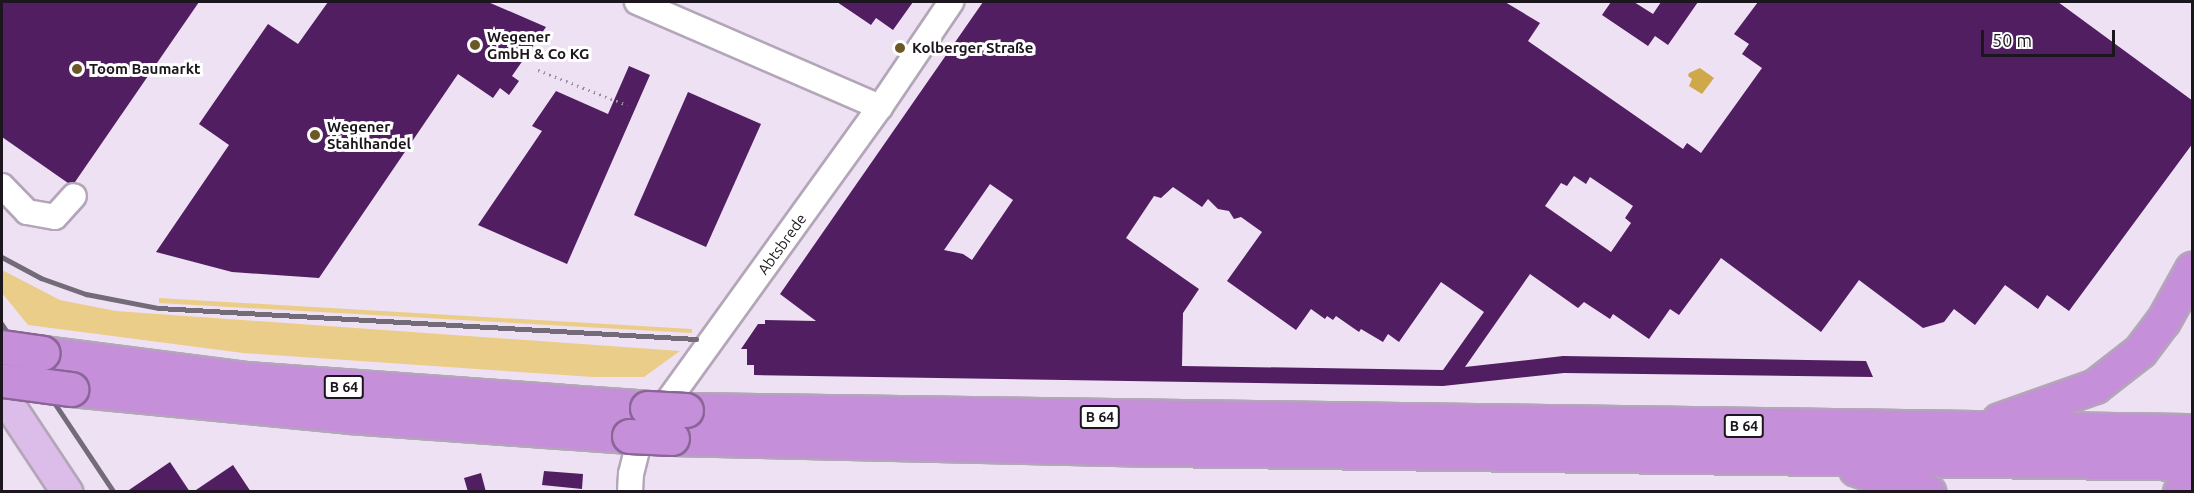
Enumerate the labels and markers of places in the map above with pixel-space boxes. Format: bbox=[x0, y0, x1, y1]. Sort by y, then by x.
place label: Wegener GmbH & Co KG bbox=[487, 27, 589, 62]
marker: Wegener GmbH & Co KG bbox=[468, 38, 482, 52]
place label: Kolberger Straße bbox=[912, 39, 1033, 57]
marker: Kolberger Straße bbox=[893, 41, 907, 55]
place label: Toom Baumarkt bbox=[89, 60, 200, 78]
marker: Toom Baumarkt bbox=[70, 62, 84, 76]
place label: Wegener Stahlhandel bbox=[327, 117, 411, 152]
marker: Wegener Stahlhandel bbox=[308, 128, 322, 142]

